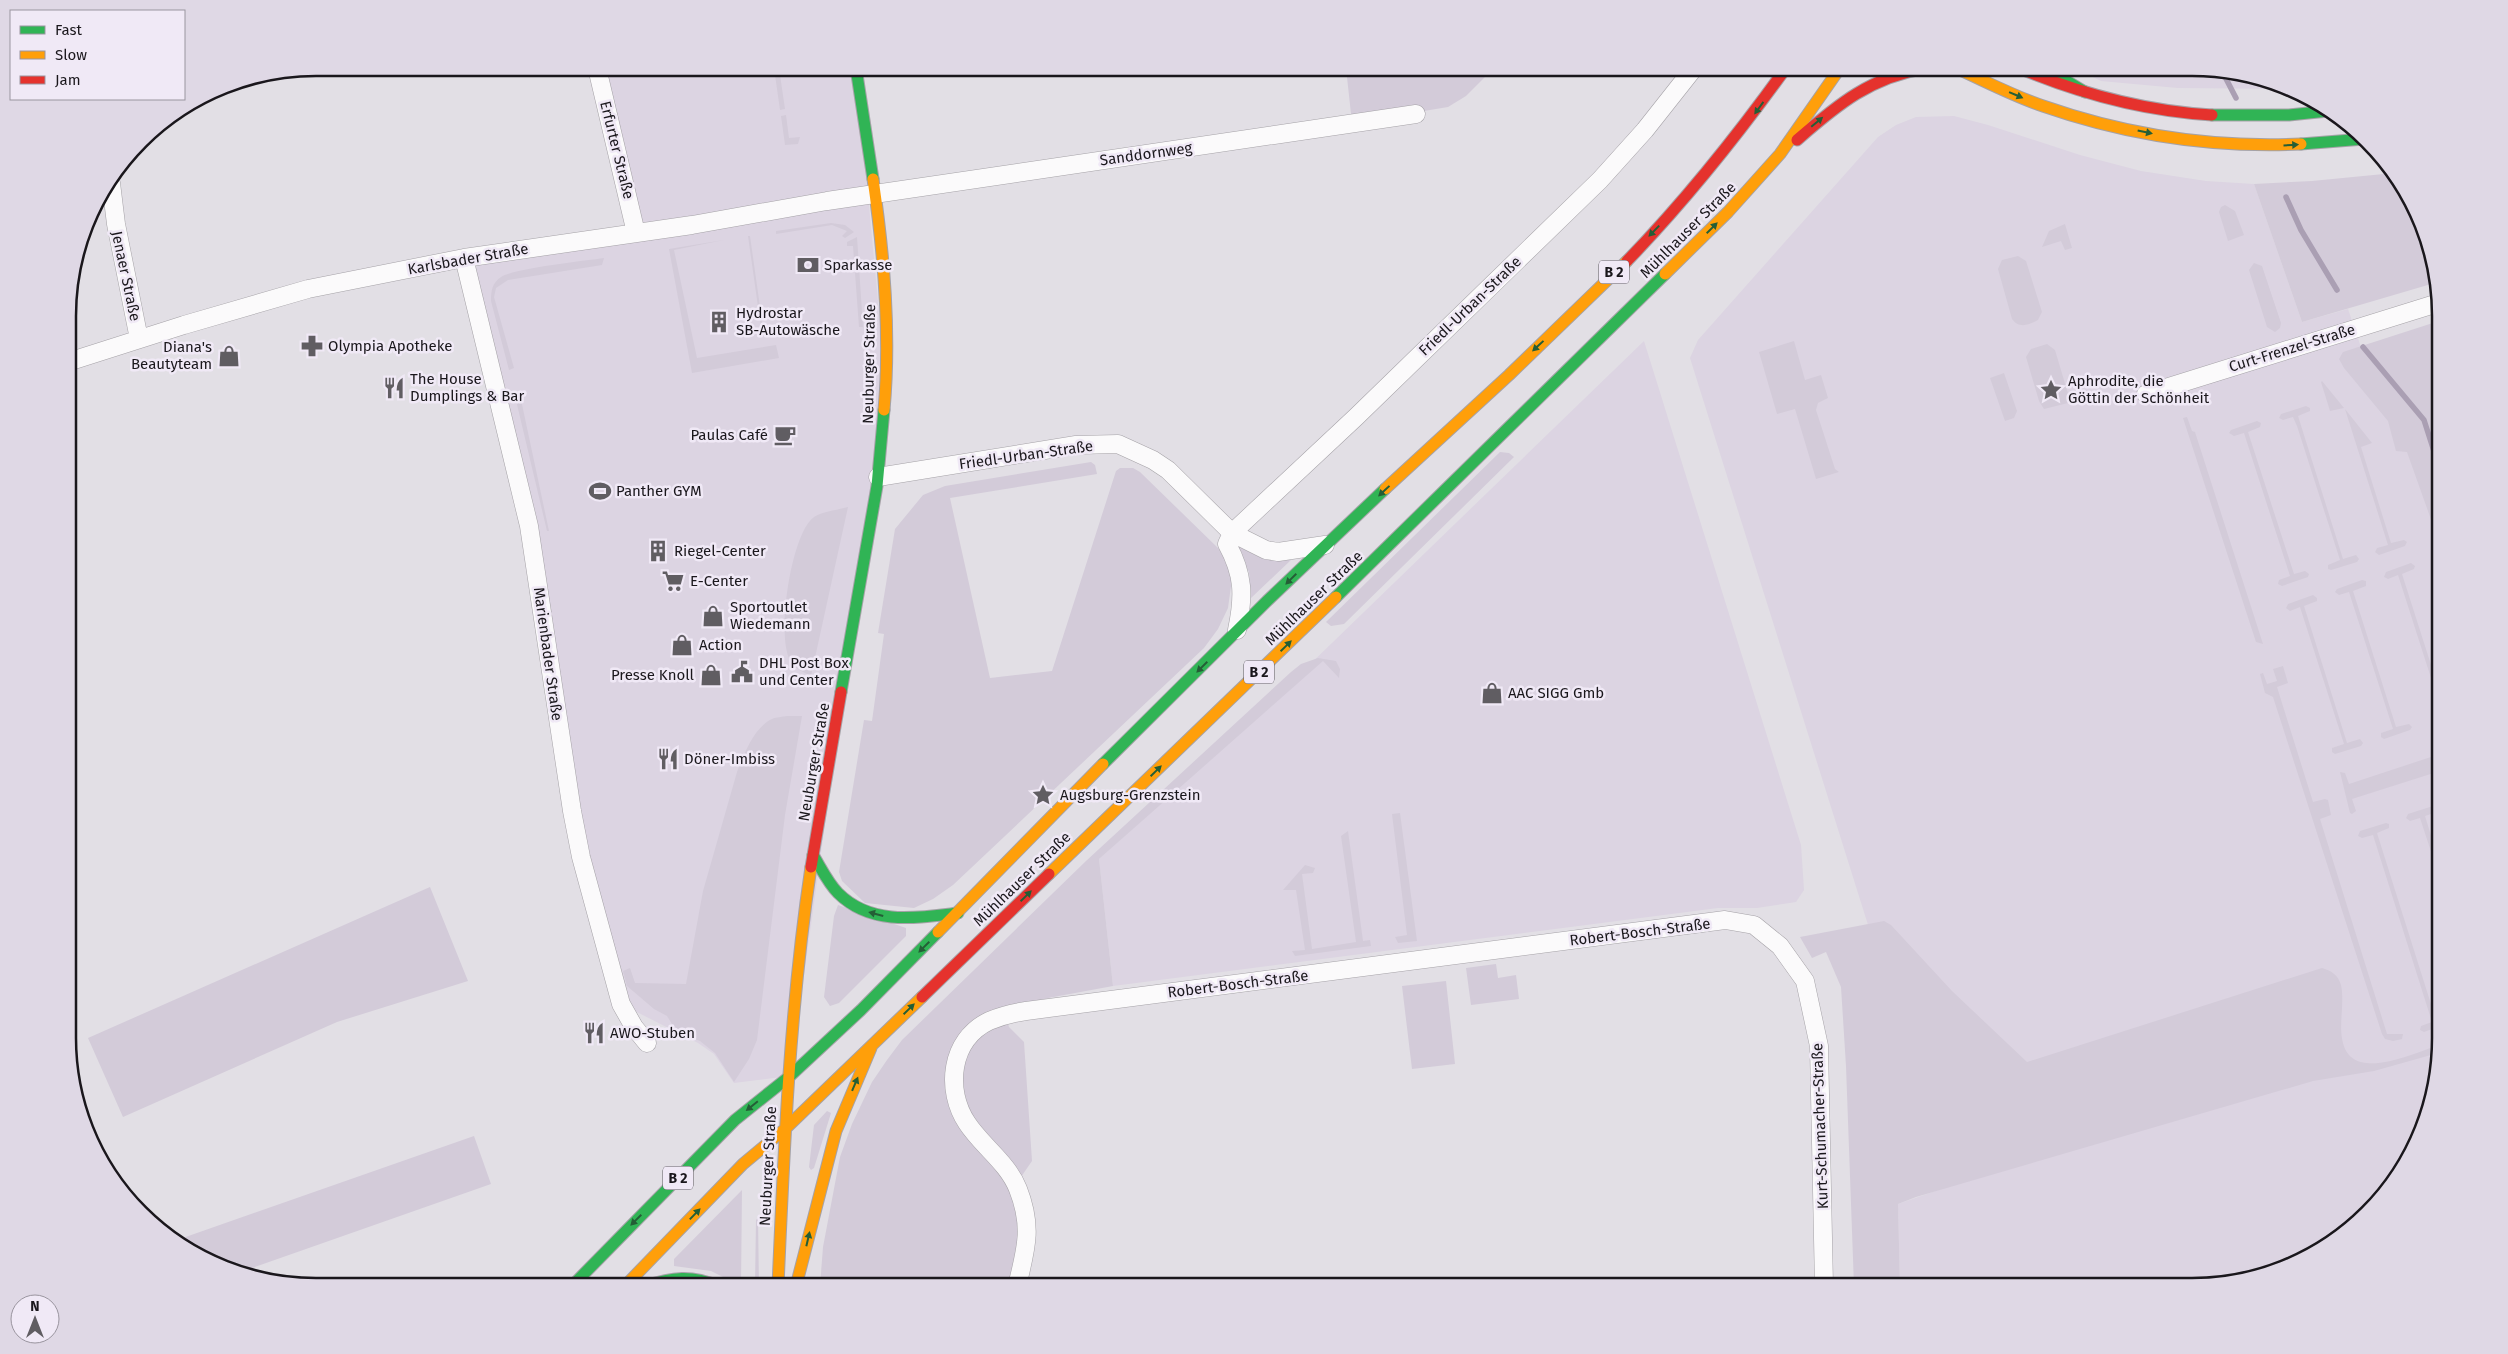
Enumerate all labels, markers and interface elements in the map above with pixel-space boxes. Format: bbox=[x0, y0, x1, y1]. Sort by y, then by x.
legend bbox=[10, 10, 185, 100]
text: Fast bbox=[55, 21, 82, 39]
text: Slow bbox=[55, 46, 87, 64]
text: Jam bbox=[55, 71, 81, 89]
one-way arrow bbox=[2009, 92, 2023, 100]
street label: Erfurter Straße bbox=[596, 99, 638, 201]
one-way arrow bbox=[1754, 101, 1764, 115]
one-way arrow bbox=[1811, 117, 1824, 128]
one-way arrow bbox=[2137, 128, 2152, 136]
street label: Sanddornweg bbox=[1099, 139, 1194, 169]
one-way arrow bbox=[2284, 141, 2300, 149]
street label: Mühlhauser Straße bbox=[1636, 178, 1740, 282]
one-way arrow bbox=[1706, 222, 1718, 234]
one-way arrow bbox=[1648, 225, 1660, 237]
street label: Jenaer Straße bbox=[108, 229, 144, 323]
street label: Karlsbader Straße bbox=[406, 240, 530, 278]
bank icon: Sparkasse bbox=[795, 252, 821, 278]
street label: Friedl-Urban-Straße bbox=[1415, 253, 1525, 359]
place label: Sparkasse bbox=[824, 256, 892, 274]
road number: B 2 bbox=[1599, 260, 1629, 284]
place label: Hydrostar SB-Autowäsche bbox=[736, 304, 840, 339]
street label: Neuburger Straße bbox=[859, 304, 879, 424]
building icon: Hydrostar SB-Autowäsche bbox=[706, 309, 732, 335]
street label: Curt-Frenzel-Straße bbox=[2227, 320, 2357, 376]
pharmacy icon: Olympia Apotheke bbox=[299, 333, 325, 359]
place label: Olympia Apotheke bbox=[328, 337, 453, 355]
place label: Diana's Beautyteam bbox=[131, 338, 212, 373]
one-way arrow bbox=[1533, 340, 1545, 352]
shop icon: Diana's Beautyteam bbox=[216, 343, 242, 369]
place label: The House Dumplings & Bar bbox=[410, 370, 524, 405]
place label: Aphrodite, die Göttin der Schönheit bbox=[2068, 372, 2210, 407]
restaurant icon: The House Dumplings & Bar bbox=[381, 375, 407, 401]
place icon: Aphrodite, die Göttin der Schönheit bbox=[2038, 377, 2064, 403]
cafe icon: Paulas Café bbox=[772, 422, 798, 448]
place label: Paulas Café bbox=[690, 426, 768, 444]
street label: Friedl-Urban-Straße bbox=[958, 437, 1094, 473]
sports icon: Panther GYM bbox=[587, 478, 613, 504]
place label: Panther GYM bbox=[616, 482, 702, 500]
one-way arrow bbox=[1378, 485, 1390, 497]
building icon: Riegel-Center bbox=[645, 538, 671, 564]
place label: Riegel-Center bbox=[674, 542, 766, 560]
street label: Mühlhauser Straße bbox=[1262, 547, 1366, 649]
supermarket icon: E-Center bbox=[660, 568, 686, 594]
place label: E-Center bbox=[690, 572, 748, 590]
one-way arrow bbox=[1285, 573, 1297, 585]
street label: Marienbader Straße bbox=[530, 586, 566, 722]
place label: Sportoutlet Wiedemann bbox=[730, 598, 811, 633]
shop icon: Sportoutlet Wiedemann bbox=[700, 603, 726, 629]
shop icon: Action bbox=[669, 632, 695, 658]
place label: Action bbox=[699, 636, 742, 654]
one-way arrow bbox=[1279, 640, 1291, 652]
place label: DHL Post Box und Center bbox=[759, 654, 849, 689]
public building icon: DHL Post Box und Center bbox=[729, 659, 755, 685]
road number: B 2 bbox=[1244, 660, 1274, 684]
one-way arrow bbox=[1196, 661, 1208, 673]
shop icon: Presse Knoll bbox=[698, 662, 724, 688]
place label: Presse Knoll bbox=[611, 666, 695, 684]
shop icon: AAC SIGG Gmb bbox=[1479, 680, 1505, 706]
place label: AAC SIGG Gmb bbox=[1508, 684, 1604, 702]
street label: Neuburger Straße bbox=[795, 701, 833, 823]
restaurant icon: Döner-Imbiss bbox=[655, 746, 681, 772]
place label: Döner-Imbiss bbox=[684, 750, 775, 768]
one-way arrow bbox=[1149, 765, 1161, 777]
place icon: Augsburg-Grenzstein bbox=[1030, 782, 1056, 808]
place label: Augsburg-Grenzstein bbox=[1060, 786, 1201, 804]
street label: Mühlhauser Straße bbox=[970, 828, 1074, 930]
one-way arrow bbox=[1020, 890, 1032, 902]
one-way arrow bbox=[868, 910, 883, 918]
street label: Robert-Bosch-Straße bbox=[1569, 914, 1711, 950]
one-way arrow bbox=[918, 941, 930, 953]
street label: Robert-Bosch-Straße bbox=[1167, 966, 1309, 1002]
one-way arrow bbox=[903, 1003, 915, 1015]
restaurant icon: AWO-Stuben bbox=[581, 1020, 607, 1046]
place label: AWO-Stuben bbox=[610, 1024, 695, 1042]
street label: Kurt-Schumacher-Straße bbox=[1808, 1043, 1832, 1209]
one-way arrow bbox=[852, 1077, 860, 1091]
one-way arrow bbox=[746, 1101, 759, 1112]
street label: Neuburger Straße bbox=[756, 1106, 780, 1226]
road number: B 2 bbox=[663, 1166, 693, 1190]
one-way arrow bbox=[689, 1208, 701, 1220]
one-way arrow bbox=[630, 1214, 642, 1226]
one-way arrow bbox=[804, 1232, 812, 1247]
north arrow bbox=[10, 1294, 60, 1344]
text: N bbox=[30, 1298, 40, 1315]

